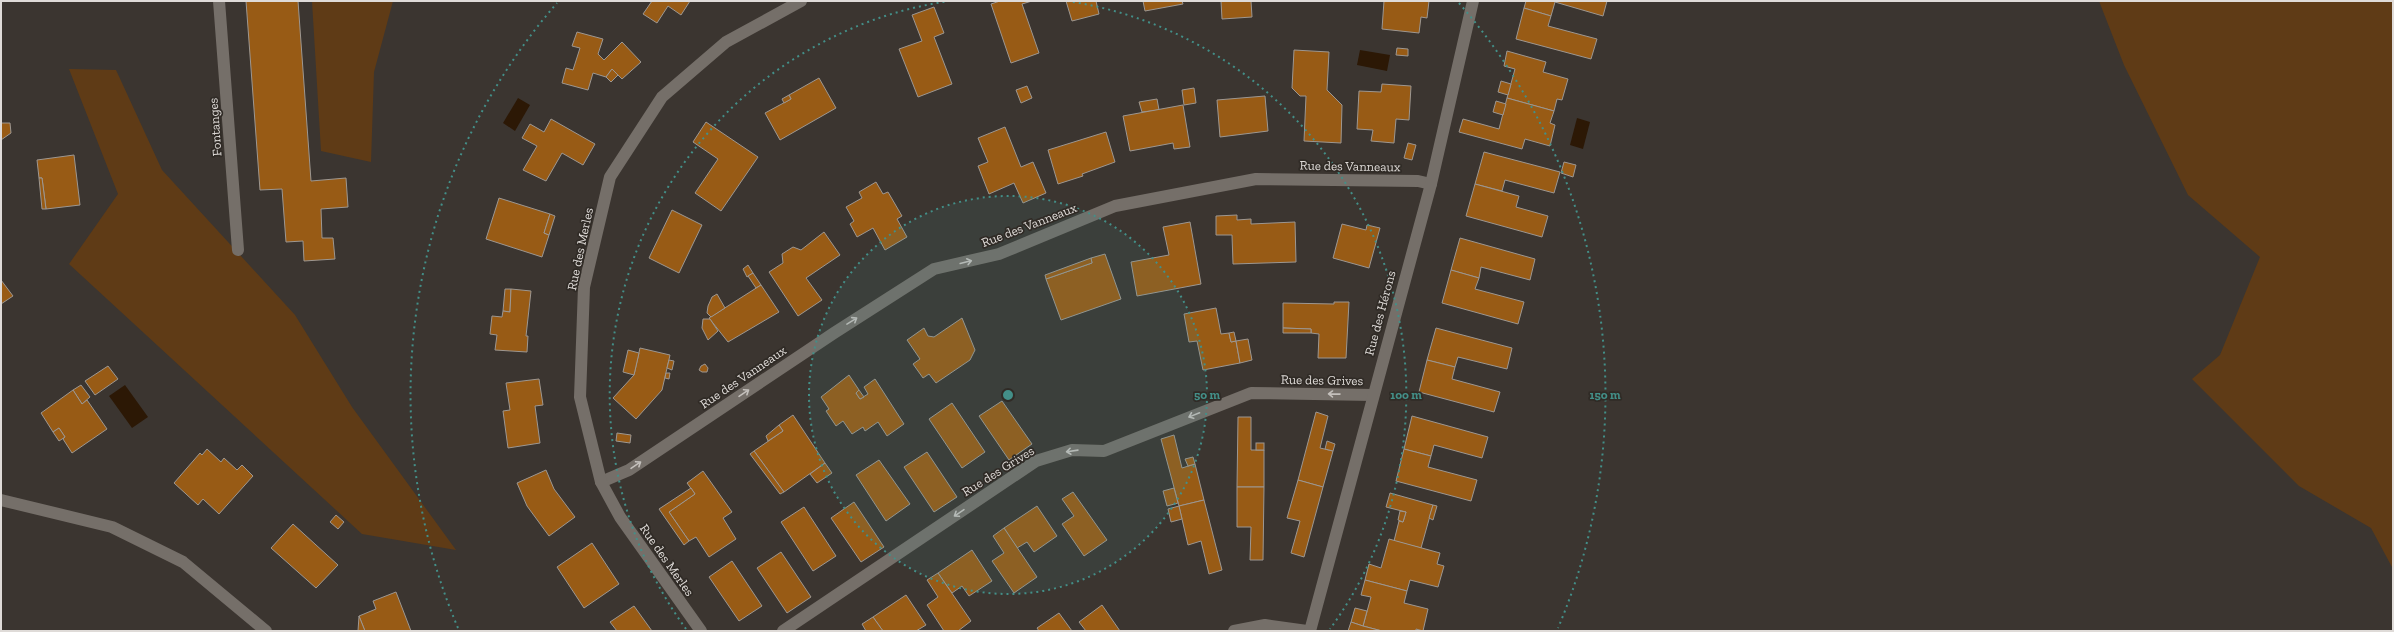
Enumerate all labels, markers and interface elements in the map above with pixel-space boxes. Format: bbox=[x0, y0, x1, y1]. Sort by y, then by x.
street label: Fontanges bbox=[205, 97, 225, 157]
street label: Rue des Vanneaux bbox=[1299, 158, 1401, 174]
street label: Rue des Vanneaux bbox=[979, 200, 1079, 250]
street label: Rue des Merles bbox=[564, 206, 596, 292]
one-way arrow bbox=[960, 258, 973, 266]
street label: Rue des Hérons bbox=[1361, 269, 1399, 357]
one-way arrow bbox=[846, 317, 857, 325]
street label: Rue des Vanneaux bbox=[697, 342, 789, 411]
street label: Rue des Grives bbox=[1281, 372, 1364, 388]
centre of rings bbox=[1001, 388, 1015, 402]
text: 50 m bbox=[1194, 388, 1220, 402]
text: 100 m bbox=[1390, 388, 1422, 402]
text: 150 m bbox=[1590, 388, 1621, 402]
one-way arrow bbox=[738, 389, 749, 397]
one-way arrow bbox=[1328, 390, 1341, 398]
one-way arrow bbox=[1189, 412, 1201, 419]
street label: Rue des Grives bbox=[959, 443, 1037, 499]
one-way arrow bbox=[1065, 447, 1078, 455]
one-way arrow bbox=[630, 461, 641, 469]
one-way arrow bbox=[954, 509, 965, 517]
street label: Rue des Merles bbox=[637, 521, 697, 599]

